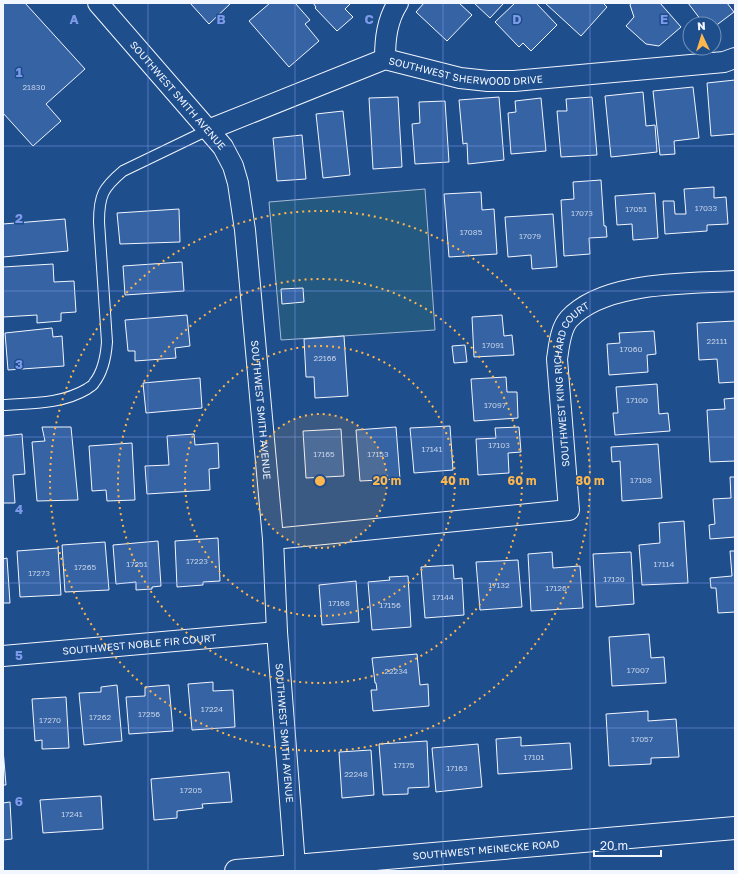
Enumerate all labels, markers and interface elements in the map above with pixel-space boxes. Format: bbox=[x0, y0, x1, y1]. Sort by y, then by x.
text: A bbox=[69, 11, 79, 27]
text: B bbox=[216, 11, 226, 27]
text: C bbox=[364, 11, 374, 27]
text: D bbox=[512, 11, 522, 27]
text: E bbox=[660, 11, 668, 27]
north arrow bbox=[682, 16, 722, 56]
text: N bbox=[697, 19, 706, 32]
street label: SOUTHWEST SMITH AVENUE bbox=[128, 38, 228, 152]
street label: SOUTHWEST SHERWOOD DRIVE bbox=[388, 54, 543, 87]
text: 1 bbox=[16, 64, 23, 80]
house number: 21830 bbox=[22, 82, 46, 92]
house number: 17033 bbox=[695, 203, 718, 213]
house number: 17051 bbox=[625, 204, 647, 214]
house number: 17073 bbox=[571, 208, 593, 218]
text: 2 bbox=[15, 210, 23, 226]
house number: 17085 bbox=[460, 227, 483, 237]
house number: 17079 bbox=[519, 231, 541, 241]
street label: SOUTHWEST KING RICHARD COURT bbox=[551, 299, 591, 467]
house number: 22111 bbox=[707, 336, 728, 346]
street label: SOUTHWEST SMITH AVENUE bbox=[249, 340, 274, 480]
house number: 17091 bbox=[482, 340, 504, 350]
house number: 17060 bbox=[620, 344, 642, 354]
house number: 22166 bbox=[314, 353, 337, 363]
text: 3 bbox=[15, 356, 23, 372]
house number: 17100 bbox=[626, 395, 648, 405]
house number: 17097 bbox=[484, 400, 506, 410]
house number: 17103 bbox=[488, 440, 510, 450]
house number: 17141 bbox=[422, 444, 442, 454]
house number: 17165 bbox=[313, 449, 335, 459]
house number: 17153 bbox=[367, 449, 389, 459]
text: 20 m bbox=[373, 473, 401, 488]
text: 40 m bbox=[441, 473, 469, 488]
text: 60 m bbox=[508, 473, 536, 488]
text: 80 m bbox=[576, 473, 604, 488]
centre of rings bbox=[313, 474, 327, 488]
house number: 17108 bbox=[630, 475, 652, 485]
text: 4 bbox=[15, 501, 23, 517]
house number: 17223 bbox=[186, 556, 208, 566]
house number: 17251 bbox=[126, 559, 148, 569]
house number: 17114 bbox=[654, 559, 674, 569]
house number: 17265 bbox=[74, 562, 96, 572]
house number: 17273 bbox=[28, 568, 50, 578]
house number: 17120 bbox=[603, 574, 625, 584]
house number: 17132 bbox=[488, 580, 510, 590]
house number: 17126 bbox=[545, 583, 567, 593]
house number: 17144 bbox=[432, 592, 454, 602]
house number: 17168 bbox=[328, 598, 350, 608]
house number: 17156 bbox=[379, 600, 401, 610]
street label: SOUTHWEST NOBLE FIR COURT bbox=[62, 631, 217, 657]
text: 5 bbox=[15, 647, 23, 663]
street label: SOUTHWEST SMITH AVENUE bbox=[273, 663, 296, 803]
house number: 17007 bbox=[627, 665, 649, 675]
house number: 22234 bbox=[384, 666, 408, 676]
house number: 17224 bbox=[201, 704, 223, 714]
house number: 17256 bbox=[138, 709, 160, 719]
house number: 17262 bbox=[89, 712, 111, 722]
house number: 17270 bbox=[39, 715, 61, 725]
house number: 17057 bbox=[631, 734, 653, 744]
house number: 17101 bbox=[524, 752, 545, 762]
house number: 17175 bbox=[394, 760, 415, 770]
house number: 17163 bbox=[446, 763, 468, 773]
house number: 22248 bbox=[344, 769, 368, 779]
house number: 17205 bbox=[180, 785, 203, 795]
text: 6 bbox=[15, 793, 23, 809]
house number: 17241 bbox=[61, 809, 83, 819]
scale bar bbox=[594, 832, 661, 858]
street label: SOUTHWEST MEINECKE ROAD bbox=[412, 837, 560, 862]
text: 20 m bbox=[600, 838, 628, 853]

